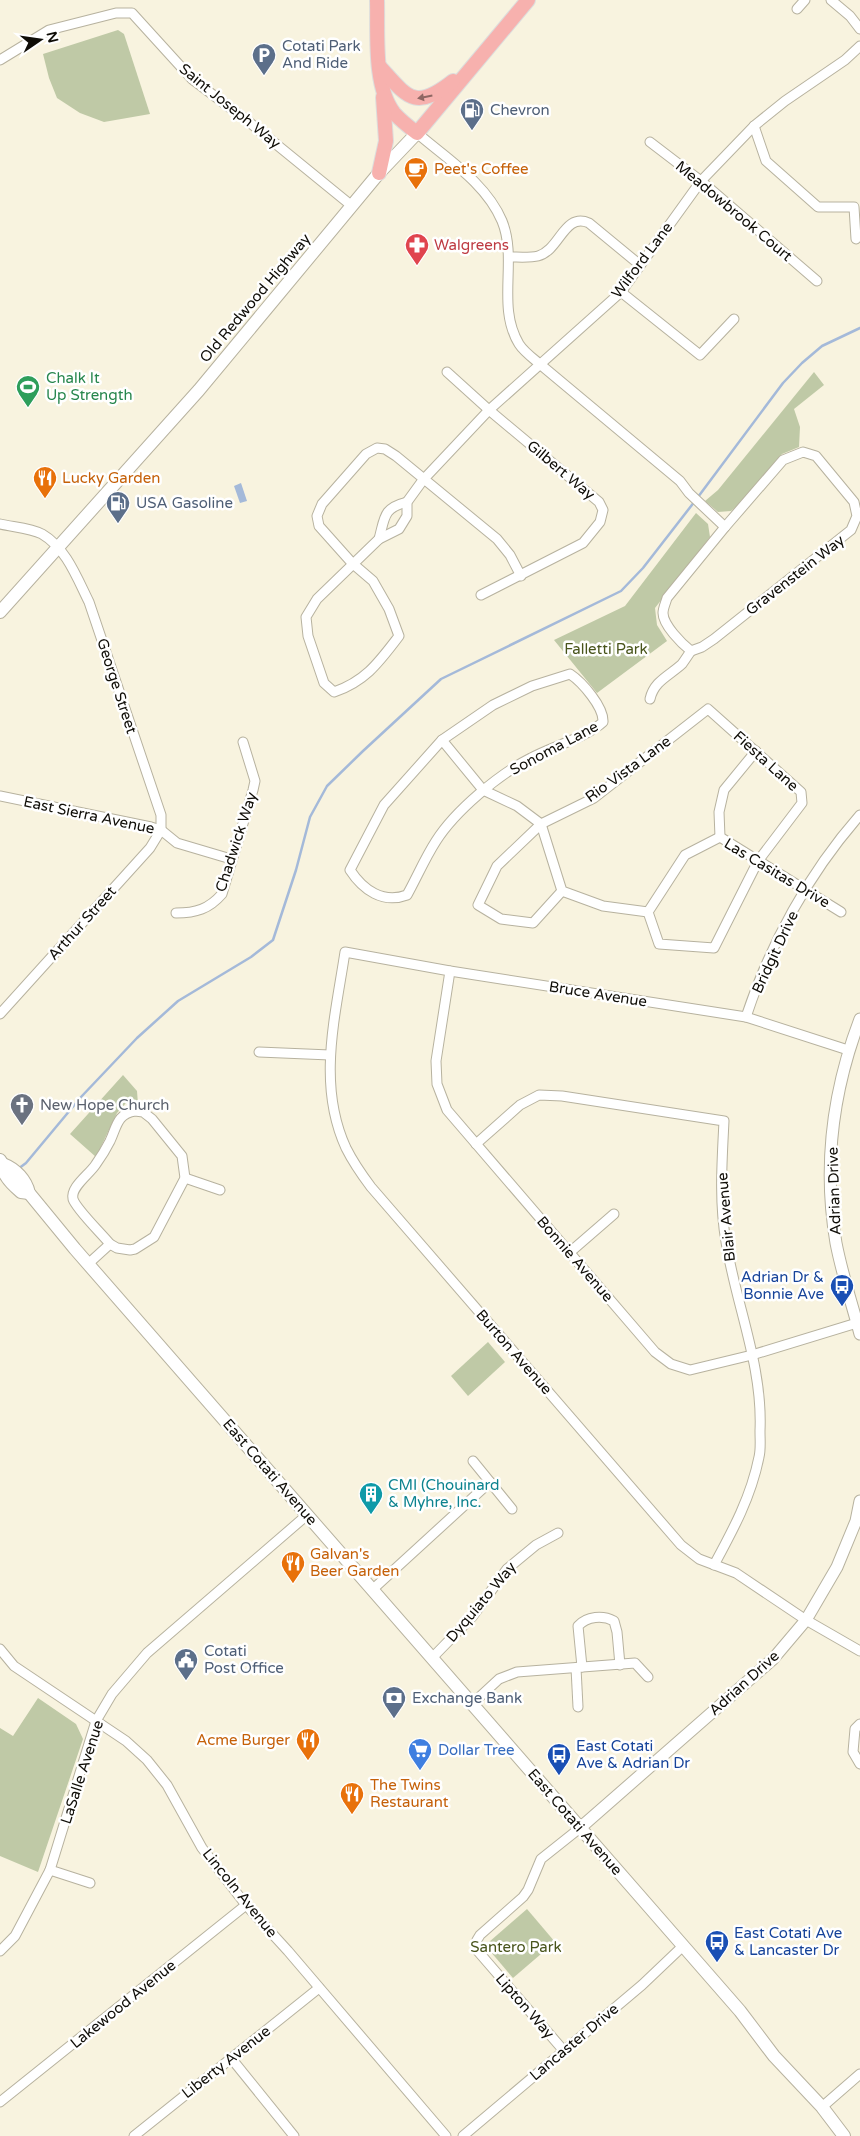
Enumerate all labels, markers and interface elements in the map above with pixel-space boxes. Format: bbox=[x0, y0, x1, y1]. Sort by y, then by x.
north arrow bbox=[15, 15, 65, 65]
text: N bbox=[43, 30, 62, 45]
place label: Cotati Park And Ride bbox=[282, 37, 361, 72]
parking icon: Cotati Park And Ride bbox=[251, 42, 277, 76]
street label: Saint Joseph Way bbox=[176, 60, 284, 152]
one-way arrow bbox=[417, 93, 433, 101]
fuel station icon: Chevron bbox=[459, 97, 485, 131]
place label: Chevron bbox=[490, 101, 550, 119]
cafe icon: Peet's Coffee bbox=[403, 156, 429, 190]
street label: Meadowbrook Court bbox=[672, 157, 796, 265]
place label: Peet's Coffee bbox=[434, 160, 528, 178]
street label: Wilford Lane bbox=[608, 218, 676, 302]
street label: Old Redwood Highway bbox=[196, 230, 314, 366]
pharmacy icon: Walgreens bbox=[404, 232, 430, 266]
place label: Walgreens bbox=[434, 236, 509, 254]
place label: Chalk It Up Strength bbox=[46, 369, 133, 404]
sports icon: Chalk It Up Strength bbox=[15, 374, 41, 408]
street label: Gilbert Way bbox=[523, 436, 599, 504]
restaurant icon: Lucky Garden bbox=[32, 465, 58, 499]
place label: Lucky Garden bbox=[62, 469, 160, 487]
fuel station icon: USA Gasoline bbox=[105, 490, 131, 524]
place label: USA Gasoline bbox=[136, 494, 233, 512]
street label: Gravenstein Way bbox=[742, 531, 848, 619]
street label: George Street bbox=[93, 636, 141, 736]
park label: Falletti Park bbox=[564, 640, 648, 658]
street label: Sonoma Lane bbox=[507, 717, 601, 779]
street label: Fiesta Lane bbox=[730, 727, 802, 795]
street label: Rio Vista Lane bbox=[582, 732, 674, 806]
street label: Chadwick Way bbox=[211, 790, 261, 894]
street label: East Sierra Avenue bbox=[22, 792, 156, 838]
street label: Las Casitas Drive bbox=[721, 834, 833, 912]
street label: Arthur Street bbox=[44, 882, 120, 964]
street label: Bridgit Drive bbox=[748, 908, 802, 996]
street label: Bruce Avenue bbox=[548, 977, 648, 1011]
church icon: New Hope Church bbox=[9, 1092, 35, 1126]
place label: New Hope Church bbox=[40, 1096, 169, 1114]
street label: Adrian Drive bbox=[823, 1147, 845, 1235]
street label: Blair Avenue bbox=[713, 1172, 739, 1262]
street label: Bonnie Avenue bbox=[533, 1213, 617, 1305]
place label: Adrian Dr & Bonnie Ave bbox=[741, 1268, 824, 1303]
bus stop icon: Adrian Dr & Bonnie Ave bbox=[829, 1273, 855, 1307]
street label: Burton Avenue bbox=[472, 1306, 556, 1398]
street label: East Cotati Avenue bbox=[219, 1415, 321, 1529]
place label: CMI (Chouinard & Myhre, Inc. bbox=[388, 1476, 500, 1511]
building icon: CMI (Chouinard & Myhre, Inc. bbox=[358, 1481, 384, 1515]
place label: Galvan's Beer Garden bbox=[310, 1545, 399, 1580]
restaurant icon: Galvan's Beer Garden bbox=[280, 1550, 306, 1584]
street label: Dyquiato Way bbox=[442, 1558, 520, 1646]
place label: Cotati Post Office bbox=[204, 1642, 284, 1677]
public building icon: Cotati Post Office bbox=[173, 1647, 199, 1681]
street label: Adrian Drive bbox=[705, 1647, 783, 1719]
bank icon: Exchange Bank bbox=[381, 1685, 407, 1719]
place label: Exchange Bank bbox=[412, 1689, 522, 1707]
street label: LaSalle Avenue bbox=[57, 1718, 107, 1826]
restaurant icon: Acme Burger bbox=[295, 1727, 321, 1761]
place label: Acme Burger bbox=[196, 1731, 290, 1749]
supermarket icon: Dollar Tree bbox=[407, 1737, 433, 1771]
place label: East Cotati Ave & Adrian Dr bbox=[576, 1737, 690, 1772]
place label: Dollar Tree bbox=[438, 1741, 514, 1759]
bus stop icon: East Cotati Ave & Adrian Dr bbox=[546, 1742, 572, 1776]
street label: East Cotati Avenue bbox=[524, 1765, 626, 1879]
place label: The Twins Restaurant bbox=[370, 1776, 449, 1811]
restaurant icon: The Twins Restaurant bbox=[339, 1781, 365, 1815]
street label: Lincoln Avenue bbox=[199, 1845, 281, 1941]
place label: East Cotati Ave & Lancaster Dr bbox=[734, 1924, 842, 1959]
bus stop icon: East Cotati Ave & Lancaster Dr bbox=[704, 1929, 730, 1963]
park label: Santero Park bbox=[470, 1938, 562, 1956]
street label: Lakewood Avenue bbox=[67, 1956, 179, 2052]
street label: Lipton Way bbox=[492, 1970, 558, 2042]
street label: Lancaster Drive bbox=[526, 2000, 622, 2084]
street label: Liberty Avenue bbox=[178, 2022, 274, 2102]

